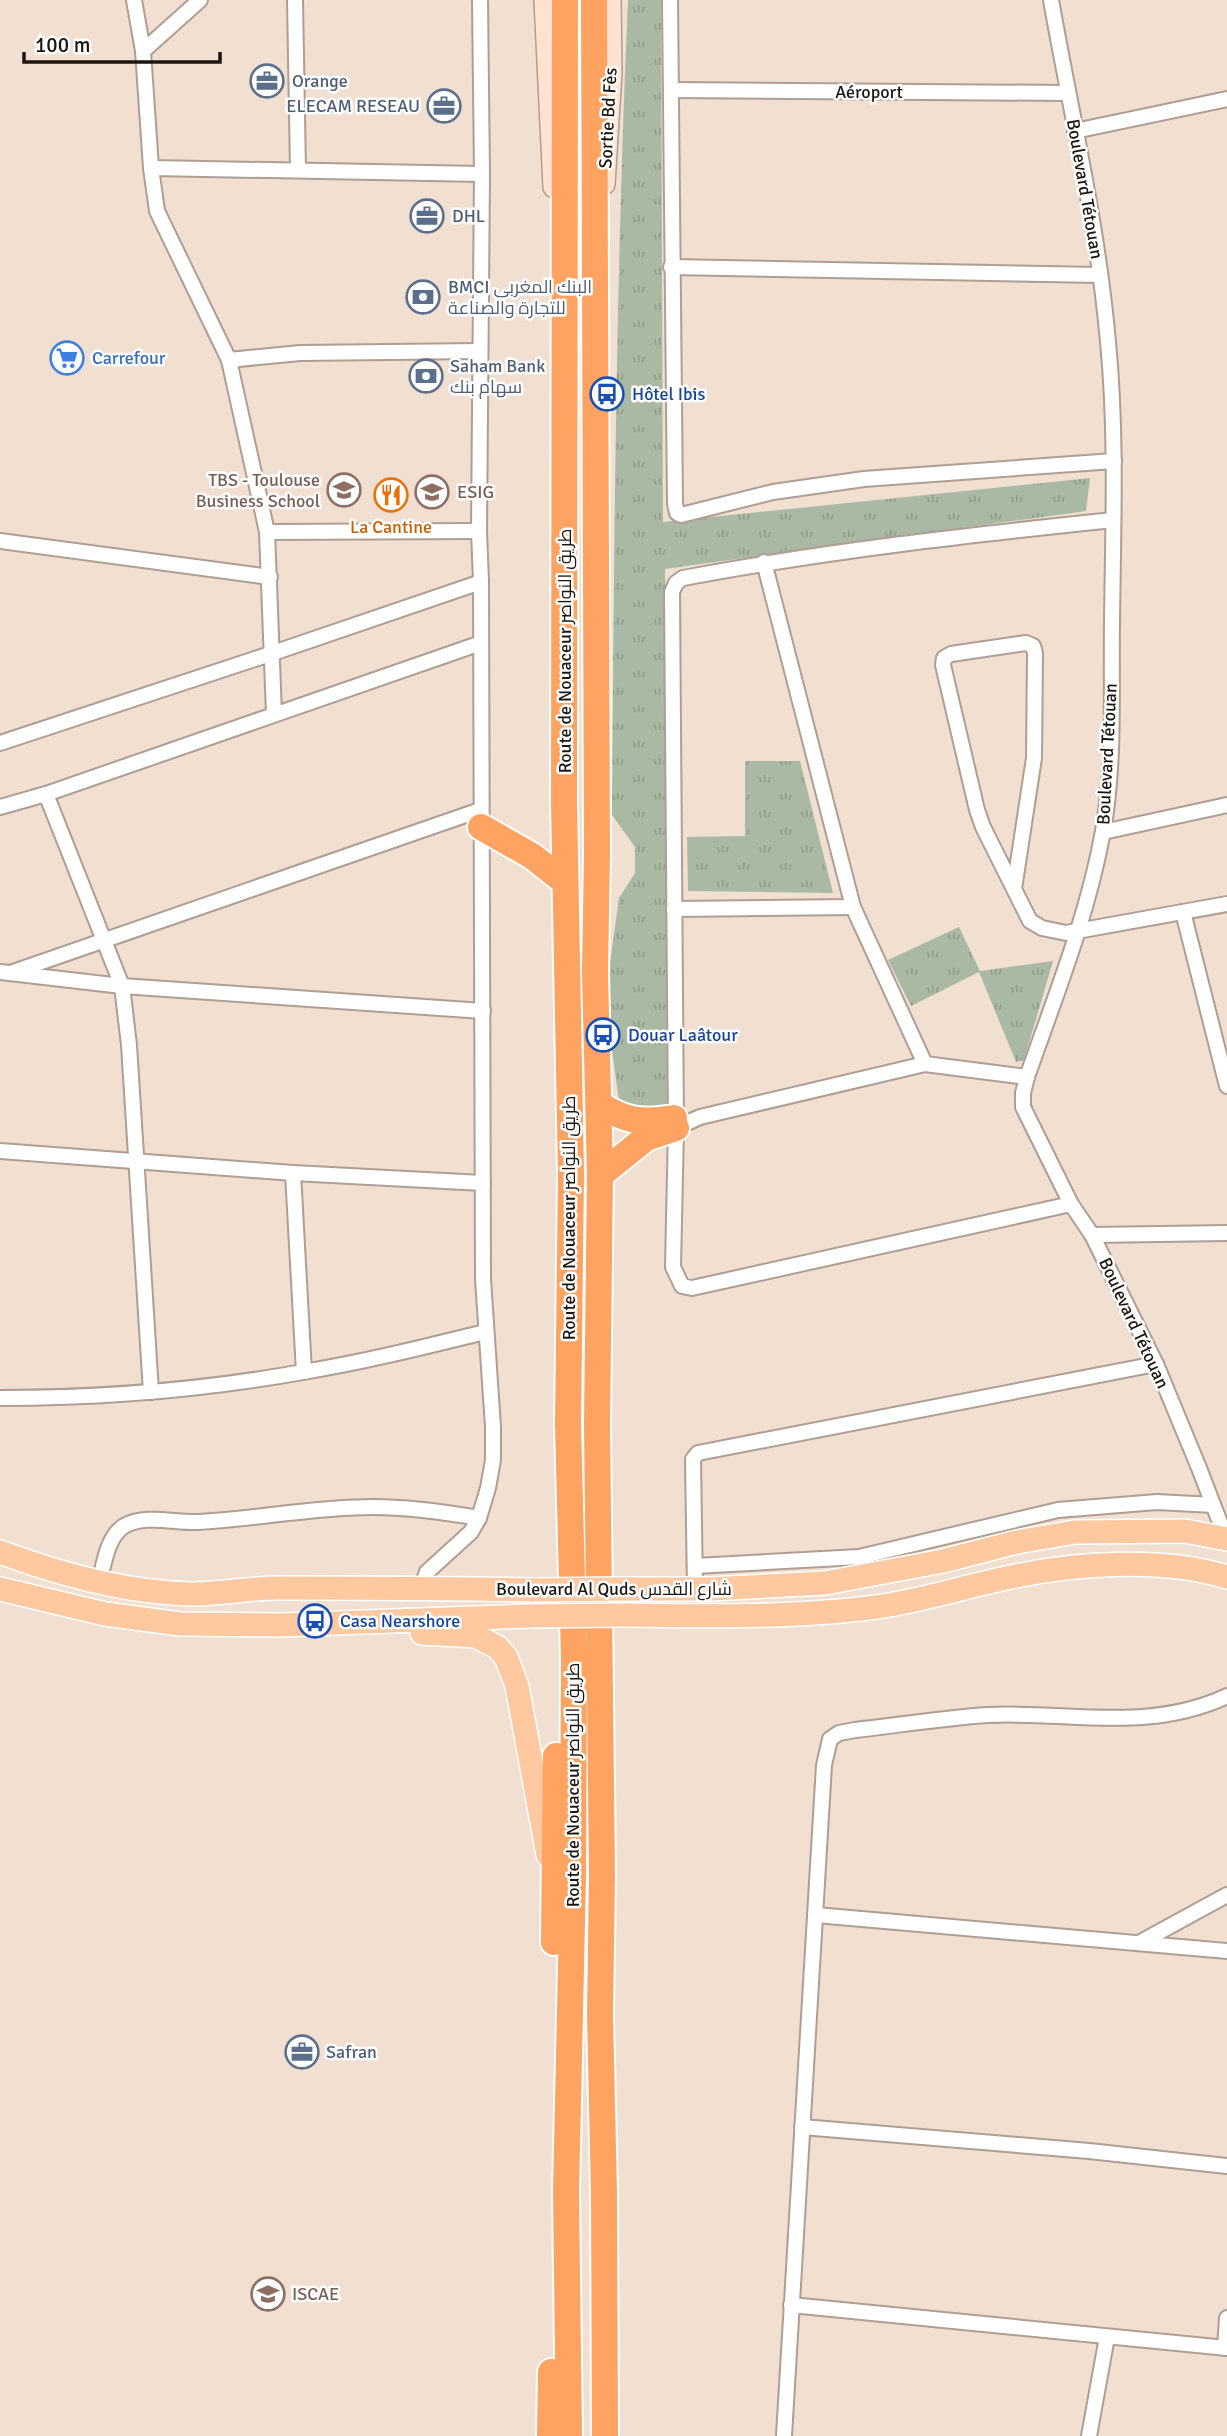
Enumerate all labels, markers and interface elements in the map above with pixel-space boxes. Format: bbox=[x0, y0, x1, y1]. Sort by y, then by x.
scale bar bbox=[24, 21, 220, 65]
text: 100 m bbox=[35, 32, 90, 58]
office icon: Orange bbox=[248, 62, 286, 100]
street label: Sortie Bd Fès bbox=[594, 67, 622, 169]
place label: Orange bbox=[292, 70, 348, 92]
street label: Aéroport bbox=[835, 81, 903, 103]
office icon: ELECAM RESEAU bbox=[425, 87, 463, 125]
place label: ELECAM RESEAU bbox=[286, 95, 420, 117]
street label: Boulevard Tétouan bbox=[1062, 117, 1108, 261]
office icon: DHL bbox=[408, 197, 446, 235]
place label: DHL bbox=[452, 205, 485, 227]
place label: BMCI البنك المغربي للتجارة والصناعة bbox=[448, 276, 592, 319]
bank icon: BMCI البنك المغربي للتجارة والصناعة bbox=[404, 278, 442, 316]
supermarket icon: Carrefour bbox=[48, 339, 86, 377]
place label: Carrefour bbox=[92, 347, 166, 369]
place label: Saham Bank سهام بنك bbox=[450, 355, 545, 399]
bank icon: Saham Bank سهام بنك bbox=[407, 357, 445, 395]
bus stop icon: Hôtel Ibis bbox=[588, 375, 626, 413]
place label: Hôtel Ibis bbox=[632, 383, 705, 405]
place label: TBS - Toulouse Business School bbox=[196, 469, 320, 512]
school or university icon: TBS - Toulouse Business School bbox=[325, 471, 363, 509]
school or university icon: ESIG bbox=[413, 473, 451, 511]
restaurant icon: La Cantine bbox=[372, 476, 410, 514]
place label: ESIG bbox=[457, 481, 494, 503]
place label: La Cantine bbox=[350, 516, 432, 538]
street label: Route de Nouaceur طريق النواصر bbox=[554, 529, 577, 773]
street label: Boulevard Tétouan bbox=[1092, 683, 1122, 825]
bus stop icon: Douar Laâtour bbox=[584, 1016, 622, 1054]
place label: Douar Laâtour bbox=[628, 1024, 738, 1046]
street label: Route de Nouaceur طريق النواصر bbox=[558, 1096, 581, 1340]
street label: Boulevard Tétouan bbox=[1094, 1254, 1174, 1392]
street label: Boulevard Al Quds شارع القدس bbox=[496, 1578, 732, 1601]
bus stop icon: Casa Nearshore bbox=[296, 1602, 334, 1640]
place label: Casa Nearshore bbox=[340, 1610, 460, 1632]
street label: Route de Nouaceur طريق النواصر bbox=[562, 1663, 585, 1907]
office icon: Safran bbox=[283, 2033, 321, 2071]
place label: Safran bbox=[326, 2041, 377, 2063]
school or university icon: ISCAE bbox=[249, 2275, 287, 2313]
place label: ISCAE bbox=[292, 2283, 339, 2305]

